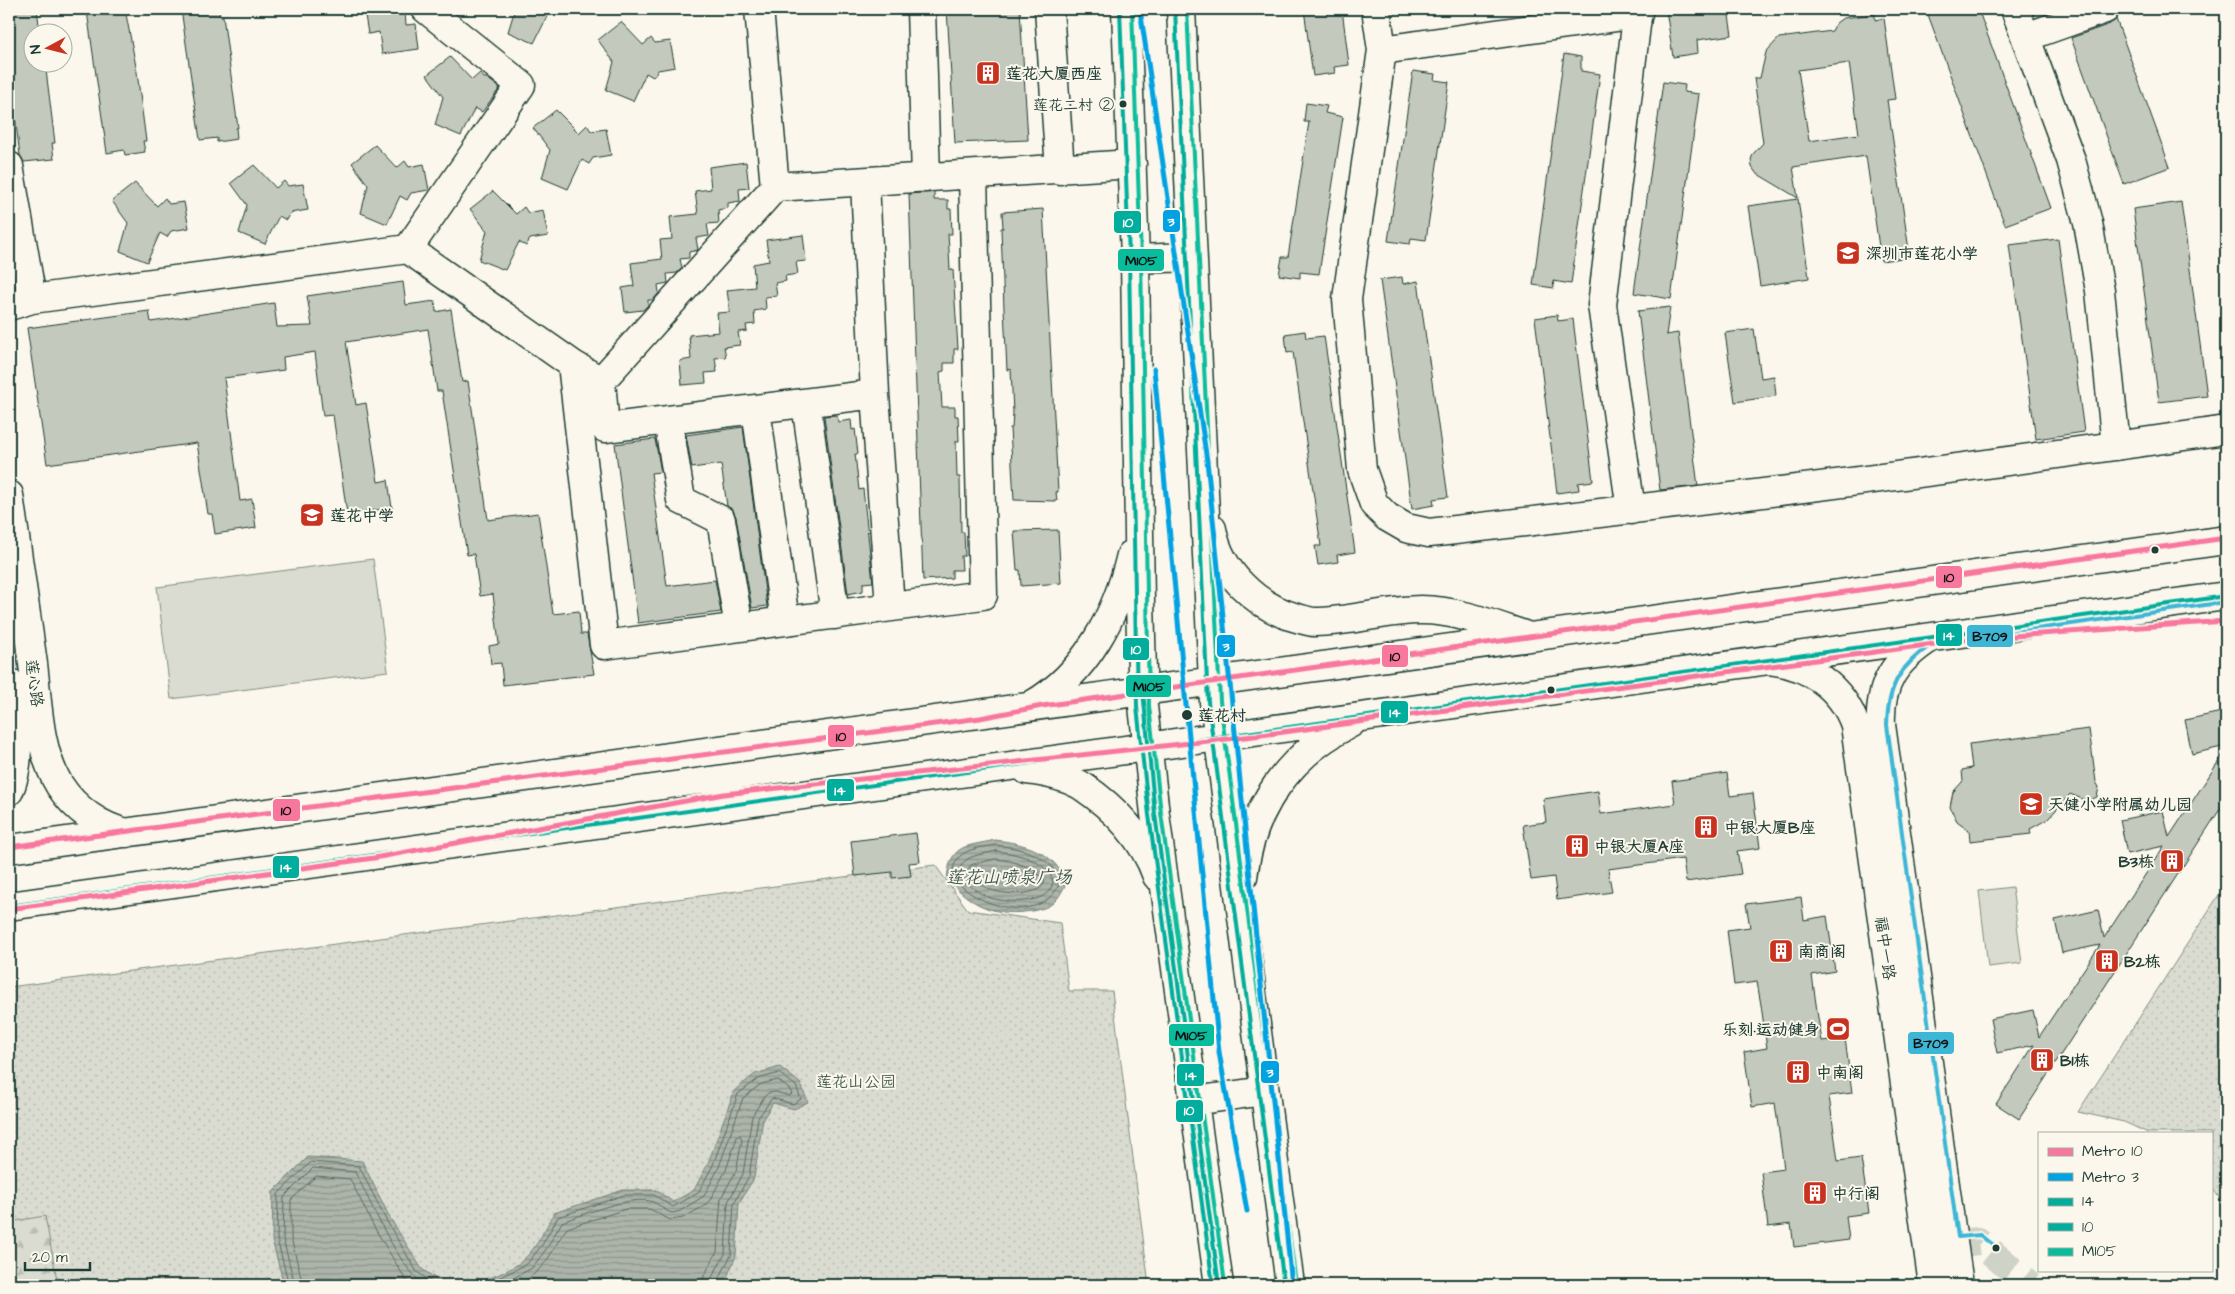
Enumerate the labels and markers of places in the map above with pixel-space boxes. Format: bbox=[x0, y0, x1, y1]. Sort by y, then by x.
building icon: 莲花大厦西座 bbox=[975, 60, 1001, 86]
place label: 莲花大厦西座 bbox=[1006, 63, 1102, 85]
place label: 莲花二村 ② bbox=[1033, 95, 1114, 116]
marker: 莲花二村 ② bbox=[1118, 99, 1128, 109]
school or university icon: 深圳市莲花小学 bbox=[1835, 240, 1861, 266]
place label: 深圳市莲花小学 bbox=[1866, 243, 1978, 265]
school or university icon: 莲花中学 bbox=[299, 502, 325, 528]
place label: 莲花中学 bbox=[330, 505, 394, 527]
unlabelled marker bbox=[2150, 545, 2160, 555]
unlabelled marker bbox=[1546, 685, 1556, 695]
place label: 莲花村 bbox=[1198, 705, 1246, 727]
marker: 莲花村 bbox=[1180, 708, 1194, 722]
school or university icon: 天健小学附属幼儿园 bbox=[2018, 791, 2044, 817]
place label: 天健小学附属幼儿园 bbox=[2048, 794, 2192, 816]
building icon: 中银大厦B座 bbox=[1693, 814, 1719, 840]
place label: 中银大厦B座 bbox=[1724, 817, 1815, 839]
building icon: 中银大厦A座 bbox=[1564, 833, 1590, 859]
place label: 中银大厦A座 bbox=[1594, 836, 1684, 858]
building icon: B3栋 bbox=[2159, 848, 2185, 874]
place label: B3栋 bbox=[2118, 851, 2154, 873]
building icon: 南商阁 bbox=[1768, 938, 1794, 964]
place label: 南商阁 bbox=[1798, 941, 1846, 963]
building icon: B2栋 bbox=[2094, 948, 2120, 974]
place label: B2栋 bbox=[2124, 951, 2161, 973]
sports icon: 乐刻·运动健身 bbox=[1825, 1016, 1851, 1042]
place label: 乐刻·运动健身 bbox=[1722, 1019, 1820, 1041]
building icon: B1栋 bbox=[2029, 1047, 2055, 1073]
place label: B1栋 bbox=[2060, 1050, 2089, 1072]
building icon: 中南阁 bbox=[1785, 1059, 1811, 1085]
place label: 中南阁 bbox=[1816, 1062, 1864, 1084]
building icon: 中行阁 bbox=[1802, 1180, 1828, 1206]
place label: 中行阁 bbox=[1832, 1183, 1880, 1205]
unlabelled marker bbox=[1991, 1243, 2001, 1253]

